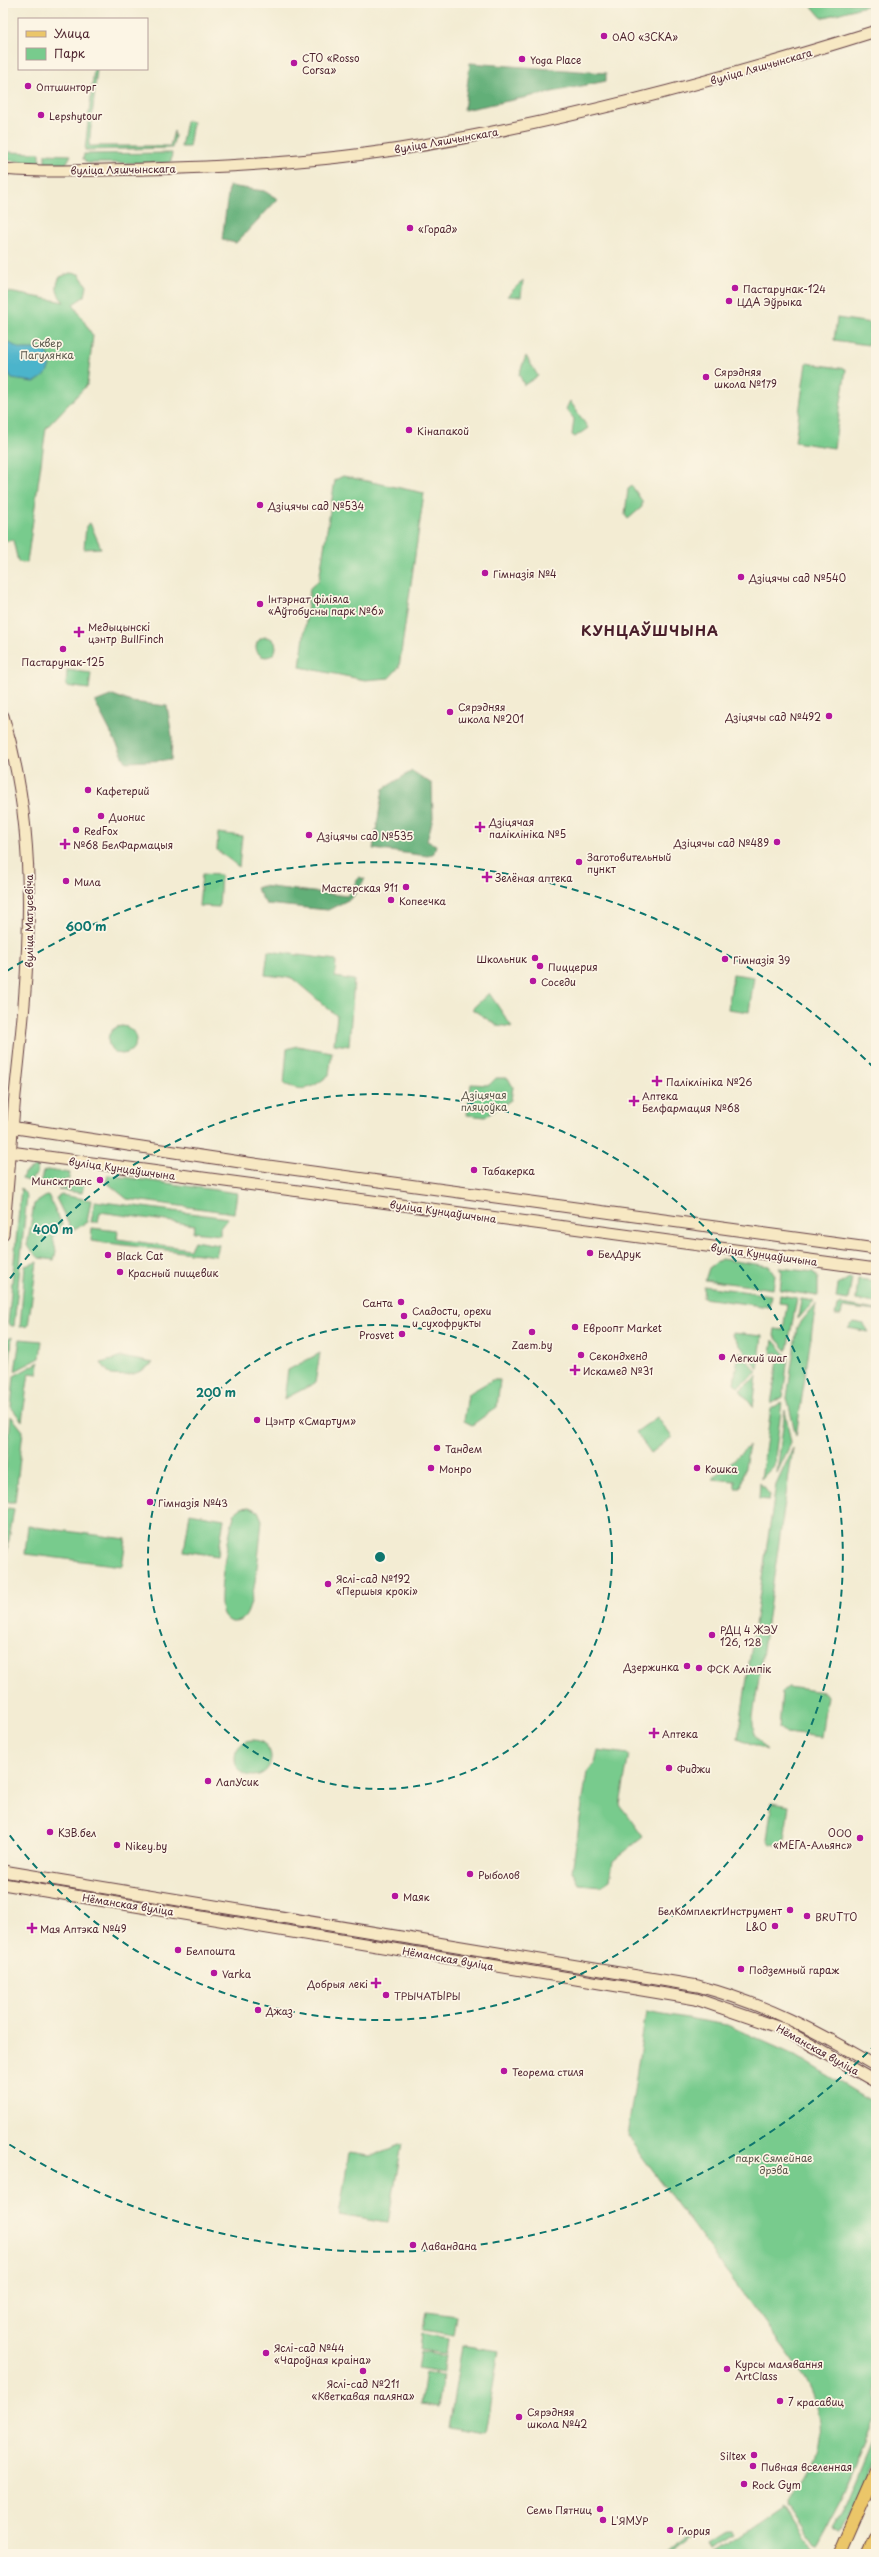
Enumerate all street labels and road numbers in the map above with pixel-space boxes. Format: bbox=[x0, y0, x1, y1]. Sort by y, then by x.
street label: вуліца Ляшчынскага bbox=[708, 44, 815, 89]
street label: вуліца Ляшчынскага bbox=[393, 123, 500, 158]
street label: вуліца Ляшчынскага bbox=[70, 161, 177, 178]
street label: вуліца Матусевіча bbox=[21, 873, 37, 968]
street label: вуліца Кунцаўшчына bbox=[68, 1153, 177, 1184]
street label: вуліца Кунцаўшчына bbox=[389, 1196, 498, 1227]
street label: вуліца Кунцаўшчына bbox=[710, 1239, 819, 1270]
street label: Нёманская вуліца bbox=[81, 1889, 176, 1920]
street label: Нёманская вуліца bbox=[401, 1943, 496, 1975]
street label: Нёманская вуліца bbox=[773, 2020, 863, 2079]

